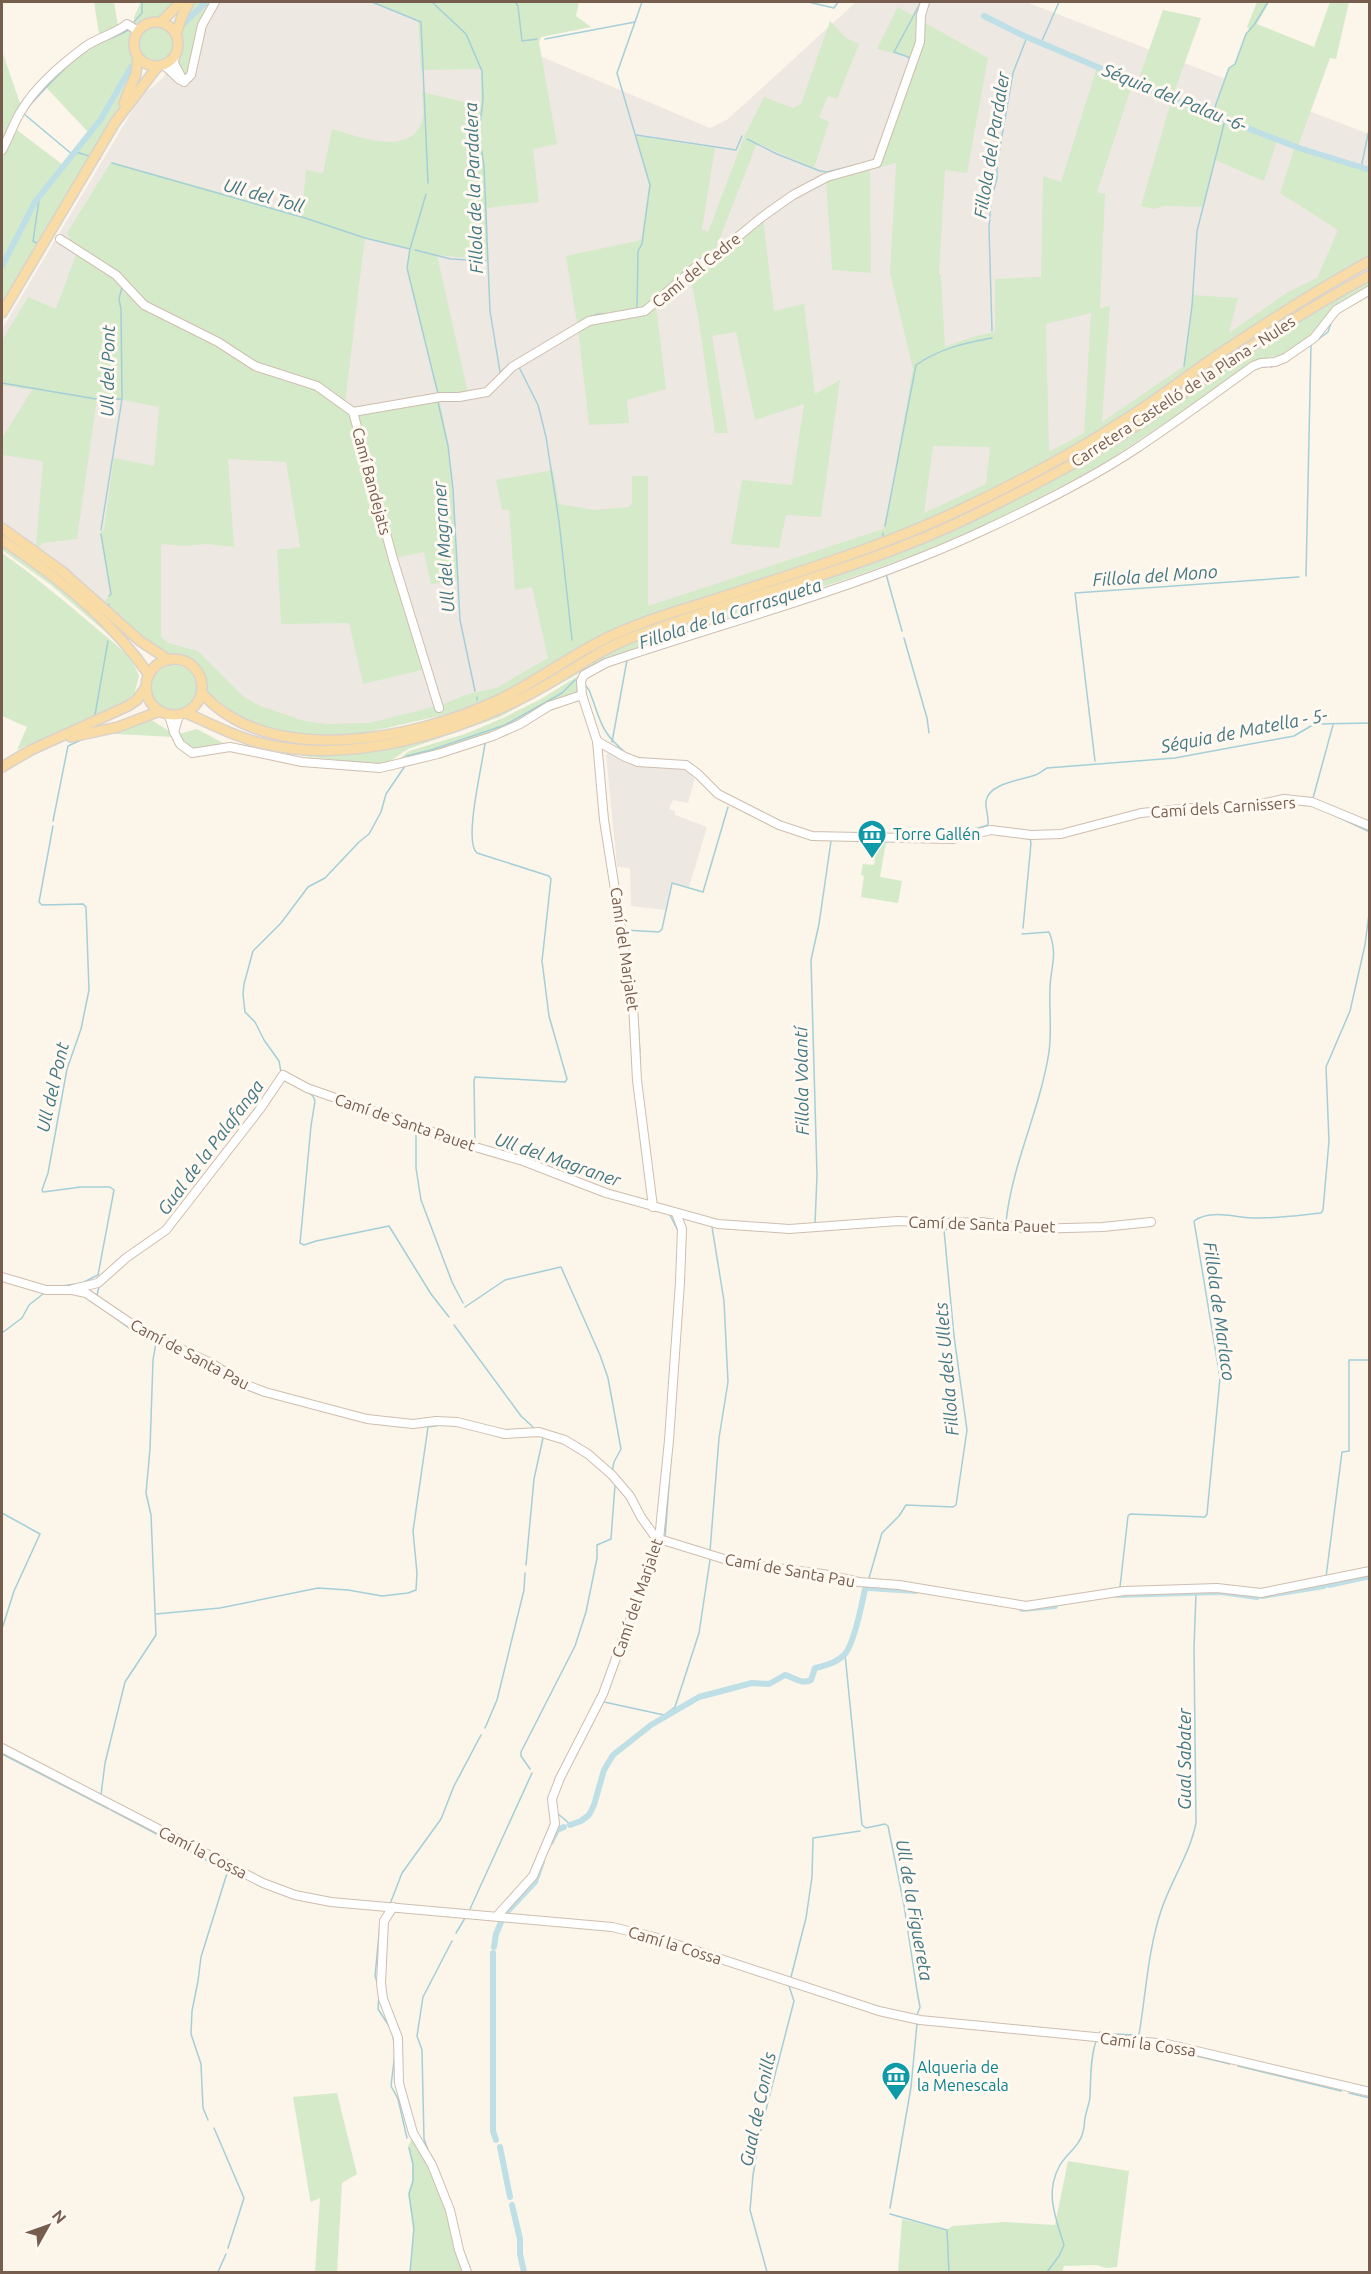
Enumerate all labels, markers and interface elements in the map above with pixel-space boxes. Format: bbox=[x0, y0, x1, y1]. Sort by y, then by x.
water label: Séquia del Palau -6- bbox=[1099, 59, 1250, 135]
water label: Fillola del Pardaler bbox=[970, 69, 1013, 220]
water label: Fillola de la Pardalera bbox=[460, 102, 486, 274]
water label: Ull del Toll bbox=[221, 174, 307, 216]
street label: Camí del Cedre bbox=[648, 229, 744, 311]
street label: Carretera Castelló de la Plana - Nules bbox=[1068, 312, 1298, 470]
water label: Ull del Pont bbox=[96, 324, 118, 417]
street label: Camí Bandejats bbox=[349, 425, 395, 537]
water label: Ull del Magraner bbox=[428, 479, 458, 613]
water label: Fillola del Mono bbox=[1092, 561, 1219, 589]
water label: Fillola de la Carrasqueta bbox=[636, 574, 824, 652]
water label: Séquia de Matella - 5- bbox=[1158, 704, 1329, 756]
street label: Camí dels Carnissers bbox=[1150, 793, 1296, 821]
museum icon: Torre Gallén bbox=[856, 818, 888, 860]
place label: Torre Gallén bbox=[893, 825, 980, 843]
street label: Camí del Marjalet bbox=[607, 886, 643, 1013]
water label: Fillola Volantí bbox=[790, 1024, 812, 1136]
water label: Ull del Pont bbox=[32, 1039, 72, 1134]
water label: Gual de la Palafanga bbox=[153, 1076, 268, 1219]
street label: Camí de Santa Pauet bbox=[333, 1090, 478, 1155]
water label: Ull del Magraner bbox=[492, 1128, 625, 1190]
street label: Camí de Santa Pauet bbox=[908, 1212, 1057, 1236]
water label: Fillola de Marlaco bbox=[1200, 1240, 1240, 1382]
water label: Fillola dels Ullets bbox=[930, 1301, 962, 1437]
street label: Camí de Santa Pau bbox=[128, 1315, 252, 1393]
street label: Camí del Marjalet bbox=[608, 1535, 666, 1660]
street label: Camí de Santa Pau bbox=[723, 1550, 857, 1590]
water label: Gual Sabater bbox=[1174, 1707, 1194, 1810]
street label: Camí la Cossa bbox=[156, 1822, 250, 1882]
water label: Ull de la Figuereta bbox=[893, 1838, 937, 1983]
street label: Camí la Cossa bbox=[626, 1922, 724, 1968]
street label: Camí la Cossa bbox=[1099, 2028, 1197, 2060]
water label: Gual de Conills bbox=[735, 2050, 779, 2168]
place label: Alqueria de la Menescala bbox=[917, 2058, 1009, 2094]
museum icon: Alqueria de la Menescala bbox=[880, 2060, 912, 2102]
north arrow bbox=[18, 2196, 78, 2256]
text: N bbox=[49, 2206, 70, 2227]

